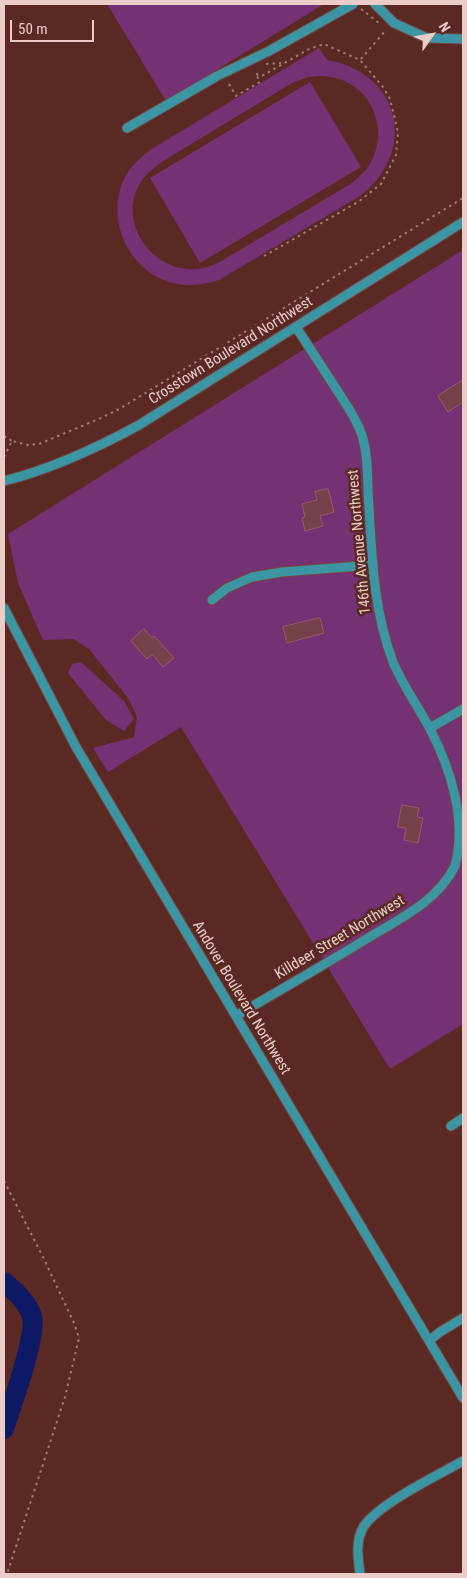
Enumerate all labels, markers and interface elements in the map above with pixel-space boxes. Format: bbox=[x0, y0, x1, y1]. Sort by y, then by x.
scale bar bbox=[12, 10, 96, 42]
north arrow bbox=[407, 10, 457, 60]
text: N bbox=[436, 19, 454, 35]
text: 50 m bbox=[18, 20, 48, 38]
street label: Crosstown Boulevard Northwest bbox=[146, 293, 316, 409]
street label: 146th Avenue Northwest bbox=[345, 469, 375, 615]
street label: Killdeer Street Northwest bbox=[272, 892, 408, 984]
street label: Andover Boulevard Northwest bbox=[188, 918, 294, 1078]

